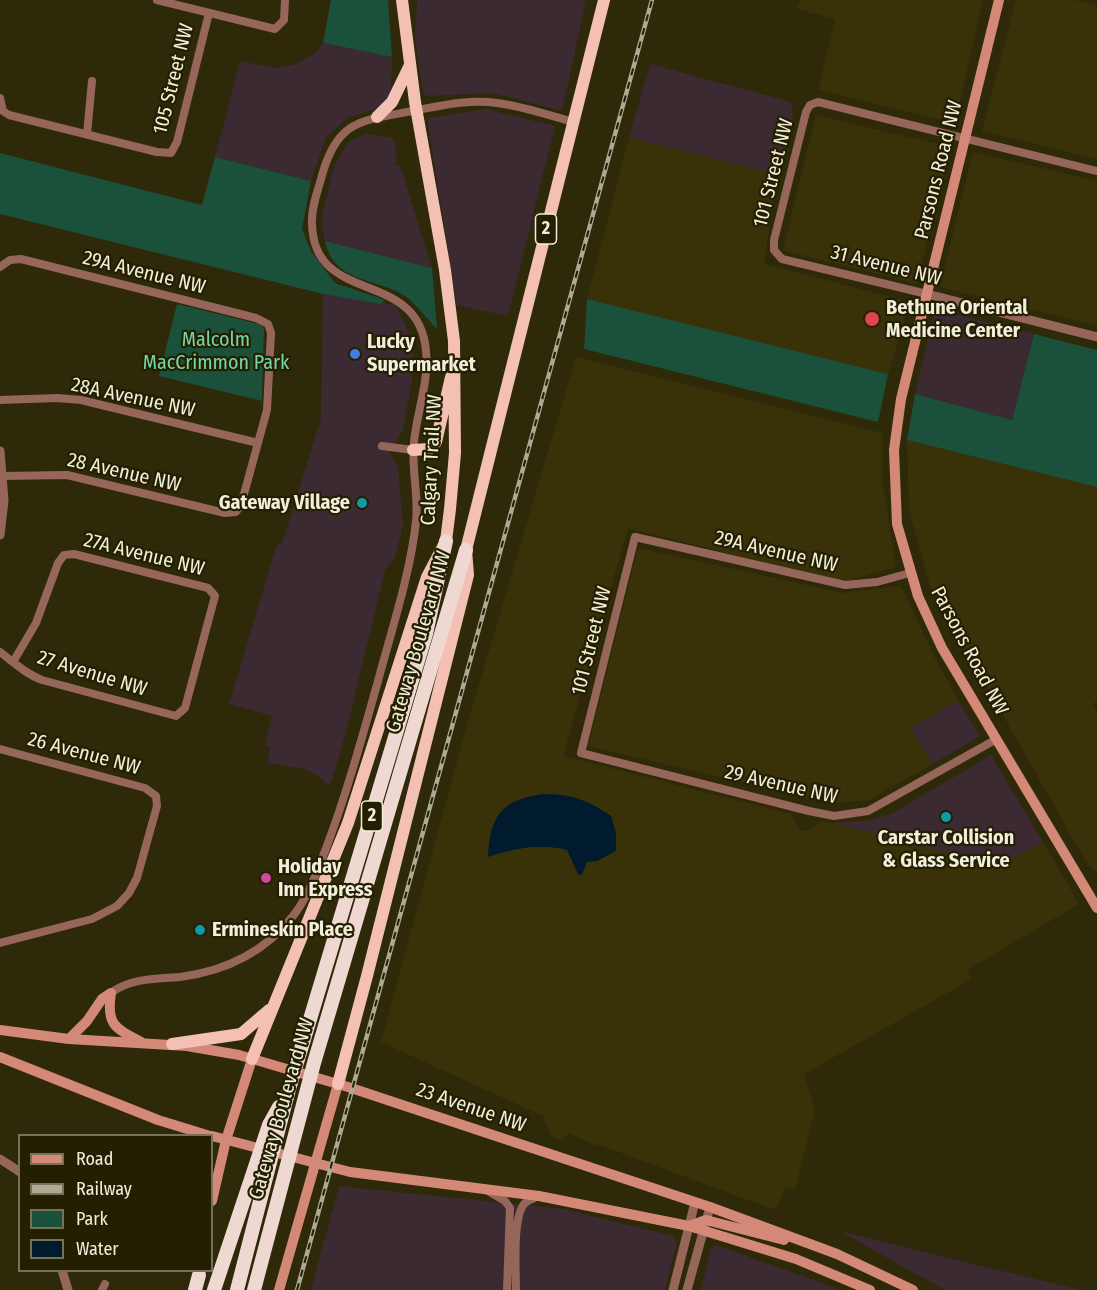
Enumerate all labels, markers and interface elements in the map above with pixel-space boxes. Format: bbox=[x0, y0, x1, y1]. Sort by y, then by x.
street label: 105 Street NW bbox=[149, 21, 199, 137]
street label: Parsons Road NW bbox=[910, 98, 968, 242]
street label: 101 Street NW bbox=[749, 116, 799, 230]
road number: 2 bbox=[536, 214, 556, 244]
street label: 31 Avenue NW bbox=[828, 241, 944, 291]
street label: 29A Avenue NW bbox=[80, 246, 208, 300]
place label: Bethune Oriental Medicine Center bbox=[886, 296, 1028, 343]
marker: Bethune Oriental Medicine Center bbox=[863, 310, 881, 328]
park label: Malcolm MacCrimmon Park bbox=[143, 328, 289, 375]
place label: Lucky Supermarket bbox=[367, 330, 476, 377]
marker: Lucky Supermarket bbox=[348, 347, 362, 361]
street label: 28A Avenue NW bbox=[69, 373, 197, 423]
street label: Calgary Trail NW bbox=[417, 394, 447, 526]
street label: 28 Avenue NW bbox=[65, 448, 183, 498]
place label: Gateway Village bbox=[219, 491, 350, 515]
marker: Gateway Village bbox=[355, 496, 369, 510]
street label: 29A Avenue NW bbox=[712, 526, 840, 578]
street label: 27A Avenue NW bbox=[81, 528, 207, 582]
street label: Gateway Boulevard NW bbox=[382, 549, 456, 735]
street label: Parsons Road NW bbox=[925, 583, 1013, 719]
street label: 101 Street NW bbox=[567, 584, 617, 698]
street label: 27 Avenue NW bbox=[34, 646, 150, 702]
street label: 26 Avenue NW bbox=[25, 727, 143, 781]
street label: 29 Avenue NW bbox=[722, 760, 840, 810]
road number: 2 bbox=[362, 801, 382, 831]
marker: Carstar Collision & Glass Service bbox=[939, 810, 953, 824]
place label: Carstar Collision & Glass Service bbox=[878, 826, 1014, 873]
place label: Holiday Inn Express bbox=[278, 855, 372, 902]
marker: Holiday Inn Express bbox=[259, 871, 273, 885]
place label: Ermineskin Place bbox=[212, 918, 353, 942]
marker: Ermineskin Place bbox=[193, 923, 207, 937]
street label: Gateway Boulevard NW bbox=[245, 1016, 319, 1202]
street label: 23 Avenue NW bbox=[413, 1078, 529, 1138]
legend bbox=[18, 1134, 213, 1272]
text: Road bbox=[76, 1148, 113, 1170]
text: Railway bbox=[76, 1178, 132, 1200]
text: Park bbox=[76, 1208, 108, 1230]
text: Water bbox=[76, 1238, 119, 1260]

